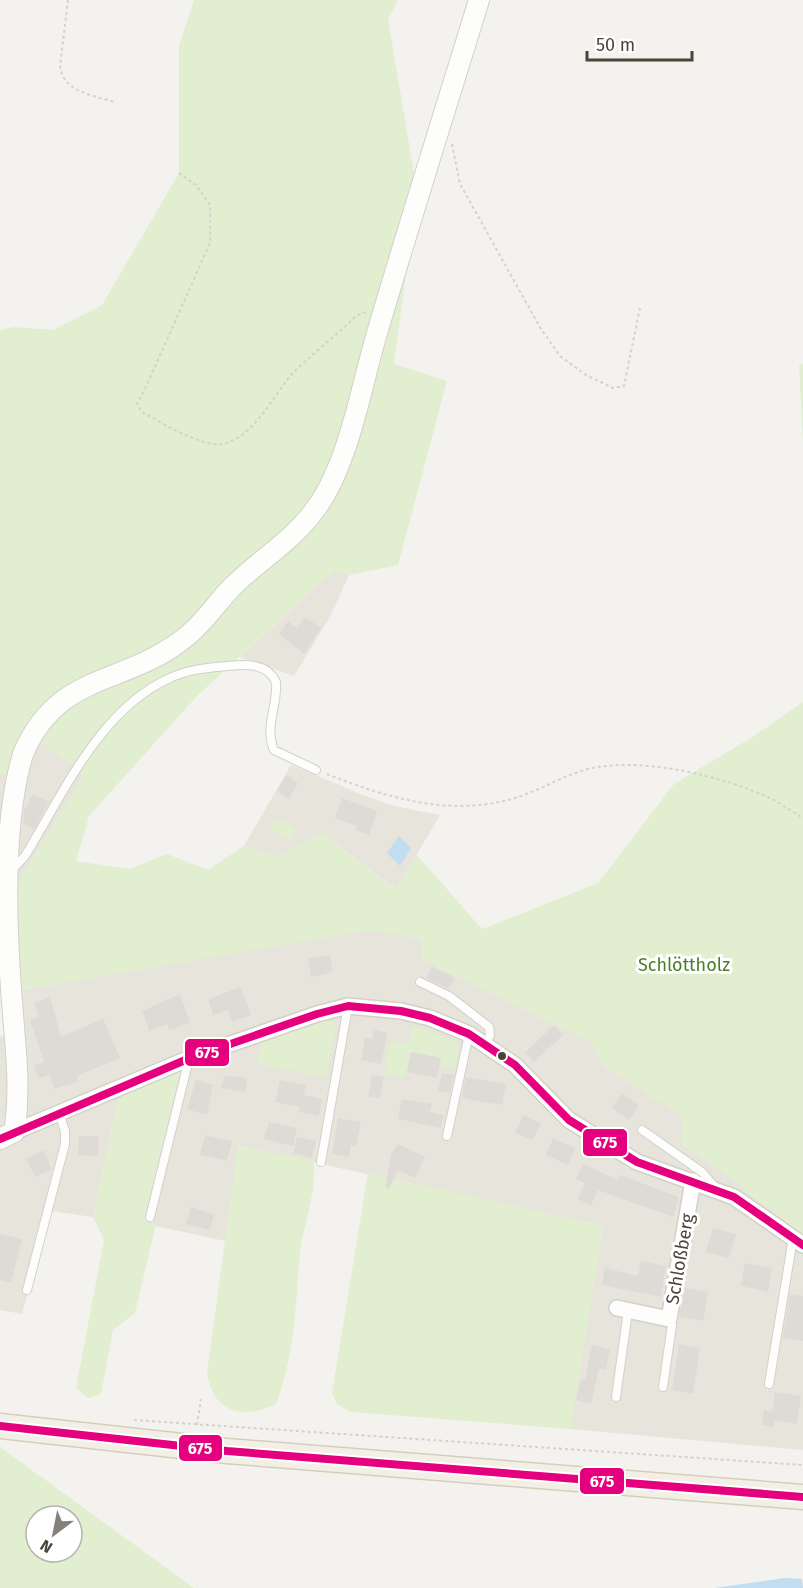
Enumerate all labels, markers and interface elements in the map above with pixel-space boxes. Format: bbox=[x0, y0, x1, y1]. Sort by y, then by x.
scale bar bbox=[587, 24, 692, 62]
text: 50 m bbox=[596, 34, 635, 56]
park label: Schlöttholz bbox=[638, 954, 730, 976]
line badge: 675 bbox=[184, 1038, 230, 1067]
text: 675 bbox=[195, 1043, 220, 1062]
unlabelled marker bbox=[496, 1050, 508, 1062]
line badge: 675 bbox=[582, 1128, 628, 1157]
text: 675 bbox=[593, 1133, 618, 1152]
street label: Schloßberg bbox=[661, 1211, 699, 1306]
line badge: 675 bbox=[178, 1434, 223, 1462]
text: 675 bbox=[188, 1439, 213, 1458]
line badge: 675 bbox=[579, 1467, 625, 1495]
text: 675 bbox=[590, 1472, 615, 1491]
north arrow bbox=[24, 1504, 84, 1564]
text: N bbox=[37, 1535, 56, 1557]

